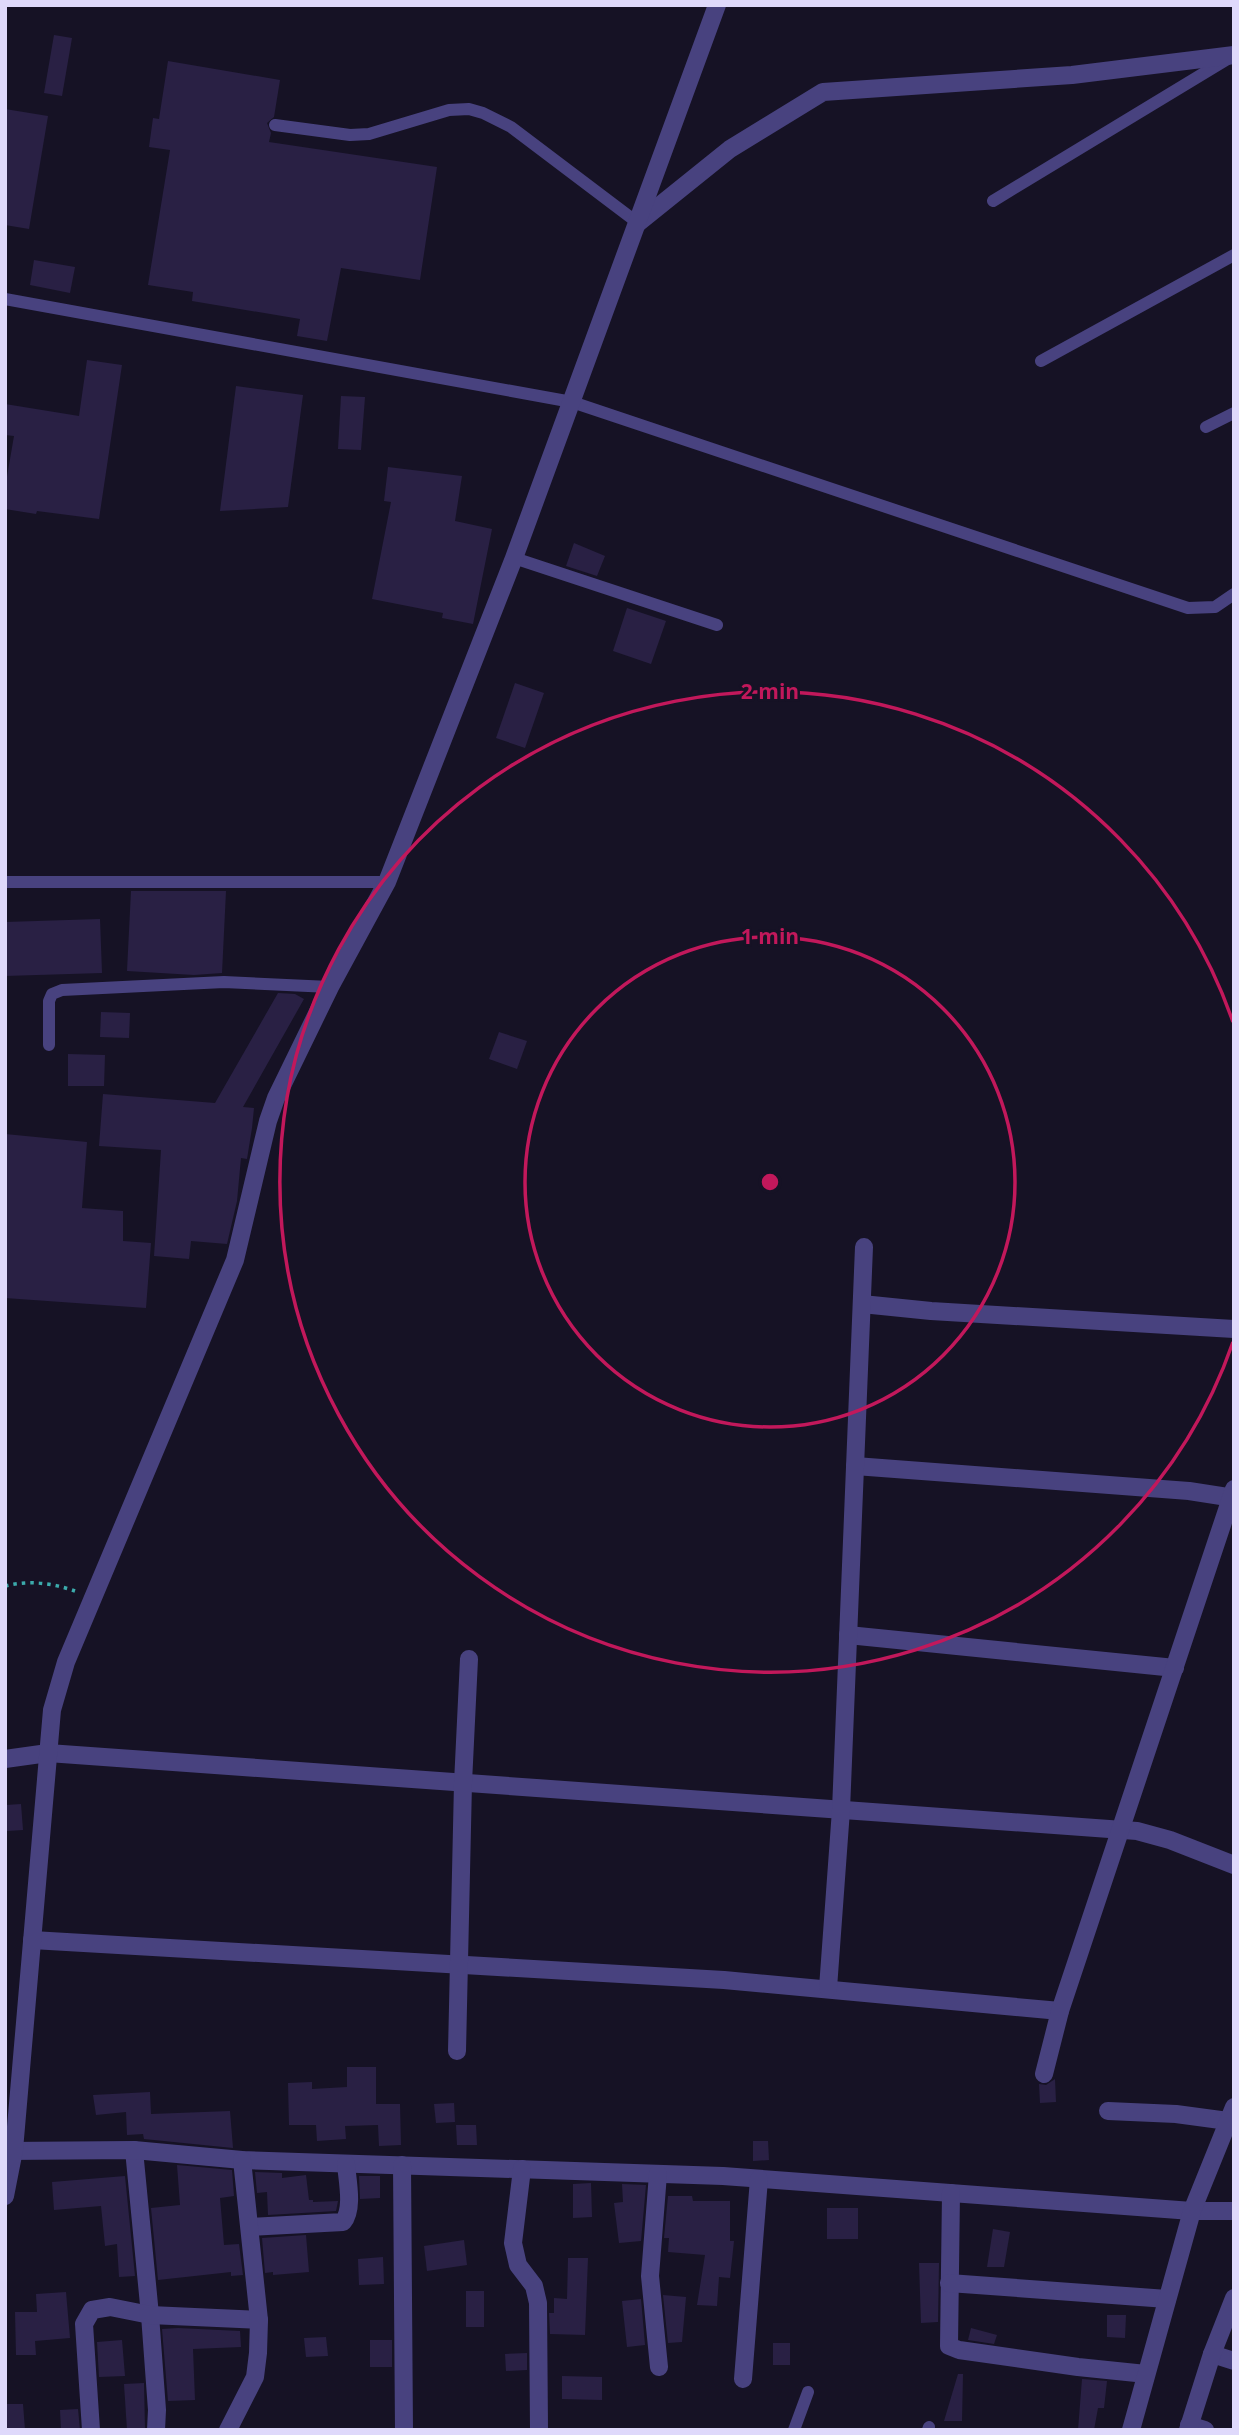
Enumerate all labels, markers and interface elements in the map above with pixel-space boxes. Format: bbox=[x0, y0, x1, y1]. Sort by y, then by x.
text: 2 min bbox=[741, 677, 799, 705]
text: 1 min bbox=[741, 922, 799, 950]
centre of rings bbox=[758, 1170, 782, 1194]

